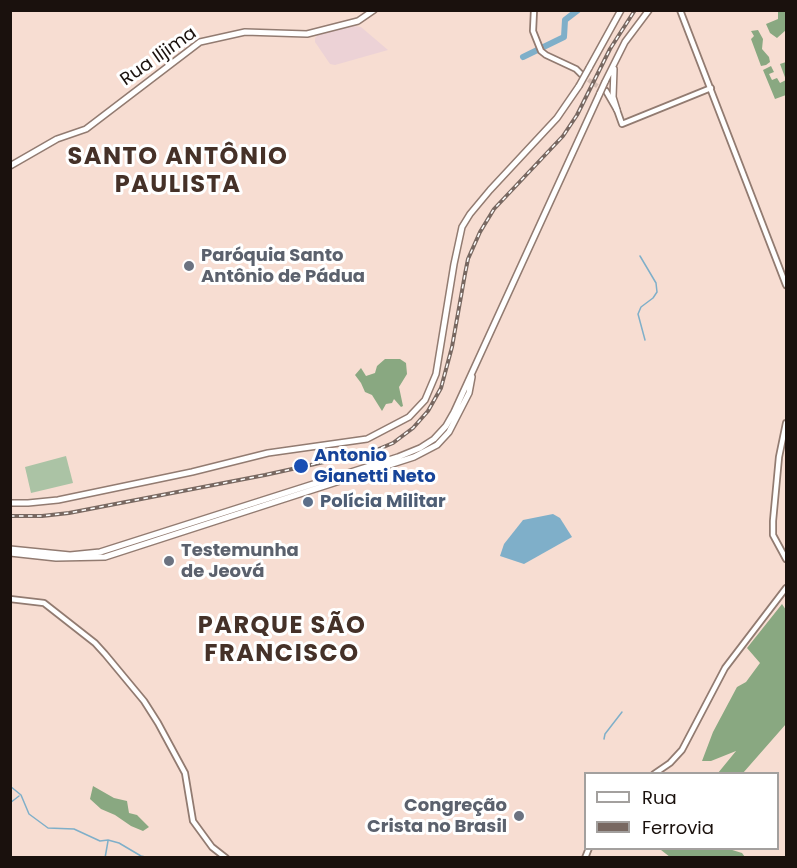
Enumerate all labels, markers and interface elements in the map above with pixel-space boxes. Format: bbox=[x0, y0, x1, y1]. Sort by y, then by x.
street label: Rua Iljima bbox=[117, 23, 201, 91]
district label: SANTO ANTÔNIO PAULISTA bbox=[68, 144, 288, 200]
place label: Paróquia Santo Antônio de Pádua bbox=[201, 245, 365, 288]
marker: Paróquia Santo Antônio de Pádua bbox=[182, 259, 196, 273]
place label: Antonio Gianetti Neto bbox=[314, 445, 436, 488]
marker: Antonio Gianetti Neto bbox=[292, 457, 310, 475]
place label: Polícia Militar bbox=[320, 491, 446, 513]
marker: Polícia Militar bbox=[301, 495, 315, 509]
place label: Testemunha de Jeová bbox=[181, 540, 299, 582]
marker: Testemunha de Jeová bbox=[162, 554, 176, 568]
district label: PARQUE SÃO FRANCISCO bbox=[198, 613, 366, 669]
legend bbox=[584, 772, 779, 850]
text: Rua bbox=[642, 785, 677, 810]
place label: Congreção Crista no Brasil bbox=[367, 795, 507, 838]
marker: Congreção Crista no Brasil bbox=[512, 809, 526, 823]
text: Ferrovia bbox=[642, 815, 714, 840]

